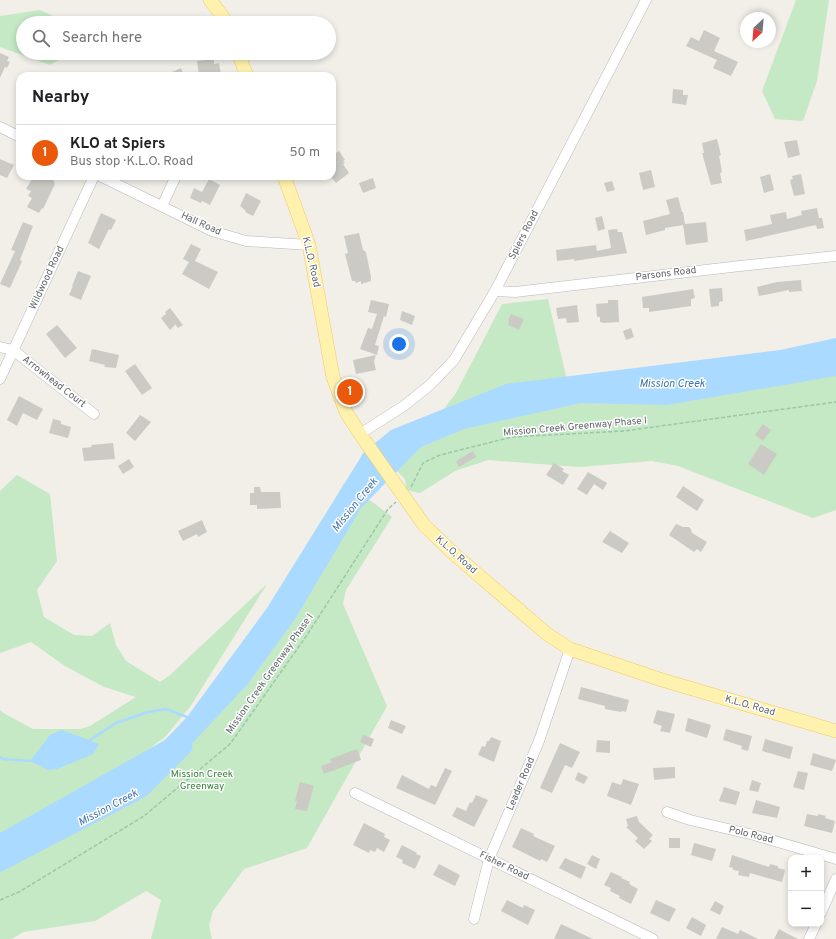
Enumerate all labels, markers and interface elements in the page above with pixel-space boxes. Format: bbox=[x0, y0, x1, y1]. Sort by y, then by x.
north arrow bbox=[740, 12, 776, 48]
search box bbox=[16, 16, 336, 60]
icon: search bbox=[30, 27, 52, 49]
text: Search here bbox=[62, 29, 142, 48]
text: Nearby bbox=[32, 87, 89, 109]
text: KLO at Spiers bbox=[70, 135, 165, 154]
text: 1 bbox=[42, 145, 48, 161]
text: 50 m bbox=[290, 145, 320, 161]
text: Bus stop · K.L.O. Road bbox=[70, 154, 193, 170]
street label: Spiers Road bbox=[506, 208, 542, 262]
street label: Hall Road bbox=[179, 209, 223, 239]
street label: K.L.O. Road bbox=[299, 235, 323, 289]
street label: Wildwood Road bbox=[27, 244, 67, 312]
street label: Parsons Road bbox=[635, 264, 697, 284]
your location bbox=[389, 334, 409, 354]
street label: Arrowhead Court bbox=[20, 353, 89, 411]
pin: 1 bbox=[337, 377, 363, 407]
water label: Mission Creek bbox=[639, 377, 705, 391]
street label: Mission Creek Greenway Phase I bbox=[503, 414, 647, 440]
water label: Mission Creek bbox=[329, 475, 381, 535]
street label: K.L.O. Road bbox=[433, 533, 479, 577]
street label: Mission Creek Greenway Phase I bbox=[223, 611, 317, 737]
street label: K.L.O. Road bbox=[723, 693, 777, 719]
street label: Leader Road bbox=[504, 755, 538, 813]
park label: Mission Creek Greenway bbox=[171, 768, 233, 793]
water label: Mission Creek bbox=[76, 786, 141, 830]
street label: Polo Road bbox=[727, 823, 775, 847]
street label: Fisher Road bbox=[477, 848, 531, 884]
map controls bbox=[788, 855, 824, 927]
button: + bbox=[788, 855, 824, 891]
button: − bbox=[788, 891, 824, 927]

